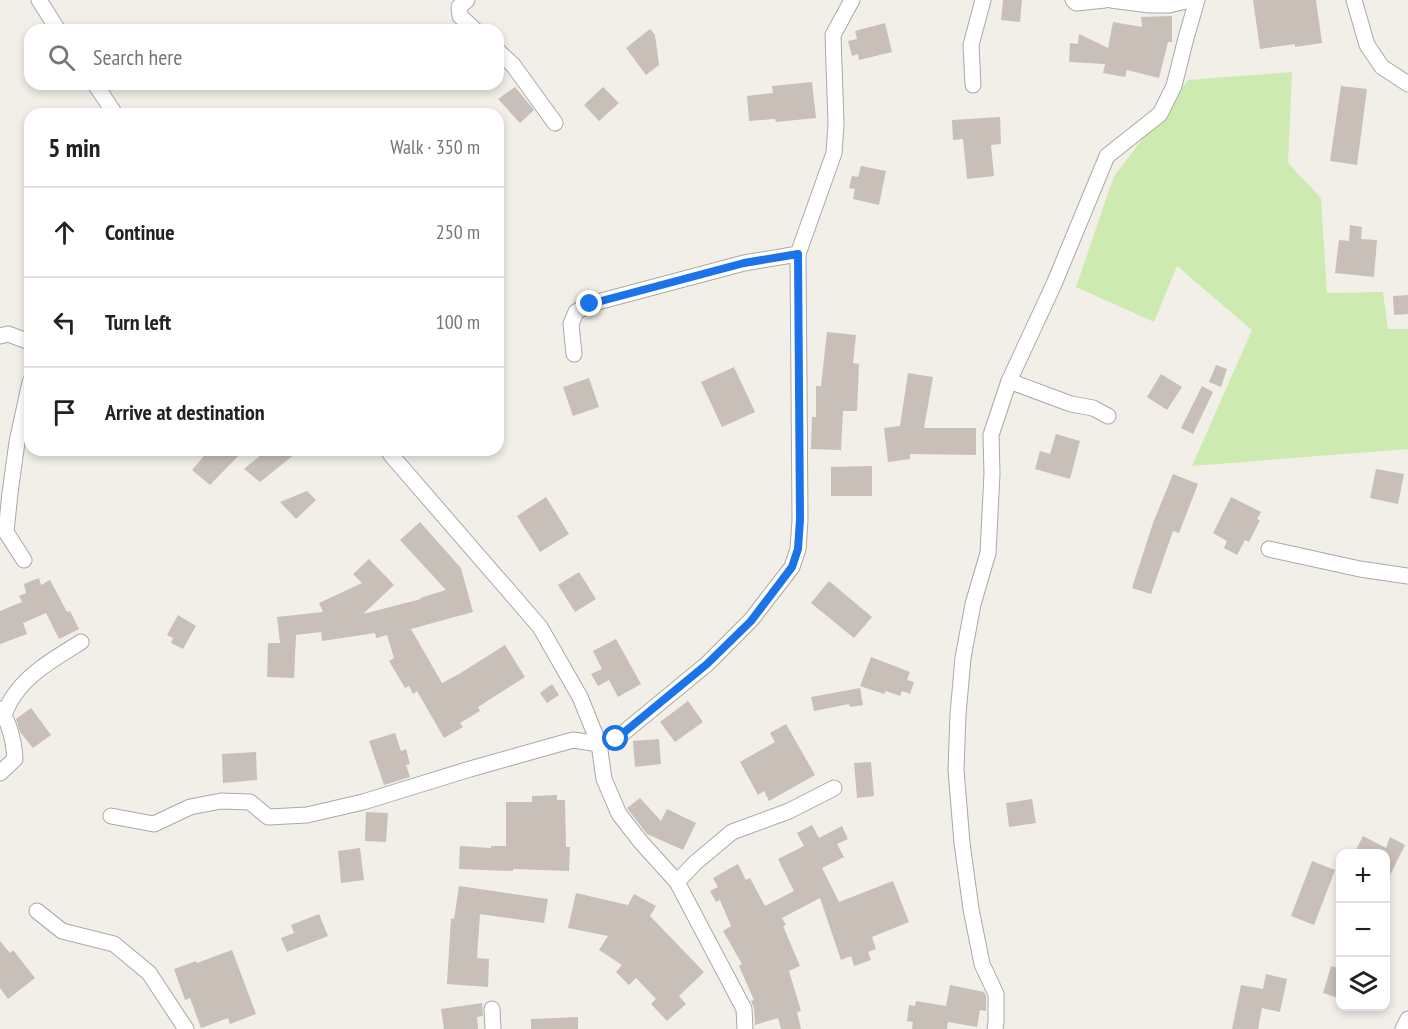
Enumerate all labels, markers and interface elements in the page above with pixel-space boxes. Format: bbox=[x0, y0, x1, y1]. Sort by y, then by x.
search box bbox=[24, 24, 504, 90]
icon: search bbox=[45, 41, 78, 74]
text: Search here bbox=[93, 43, 182, 71]
text: 5 min bbox=[48, 131, 101, 164]
text: Walk · 350 m bbox=[390, 134, 480, 160]
icon: ahead bbox=[48, 216, 81, 249]
text: Continue bbox=[105, 218, 175, 246]
text: 250 m bbox=[436, 219, 480, 245]
route end bbox=[576, 290, 602, 316]
icon: left bbox=[48, 306, 81, 339]
text: Turn left bbox=[105, 308, 171, 336]
text: 100 m bbox=[436, 309, 480, 335]
icon: arrive bbox=[48, 396, 81, 429]
text: Arrive at destination bbox=[105, 398, 265, 426]
route start bbox=[602, 725, 628, 751]
map controls bbox=[1336, 849, 1390, 1011]
button: + bbox=[1336, 849, 1390, 903]
button: − bbox=[1336, 903, 1390, 957]
button: layers bbox=[1336, 957, 1390, 1011]

